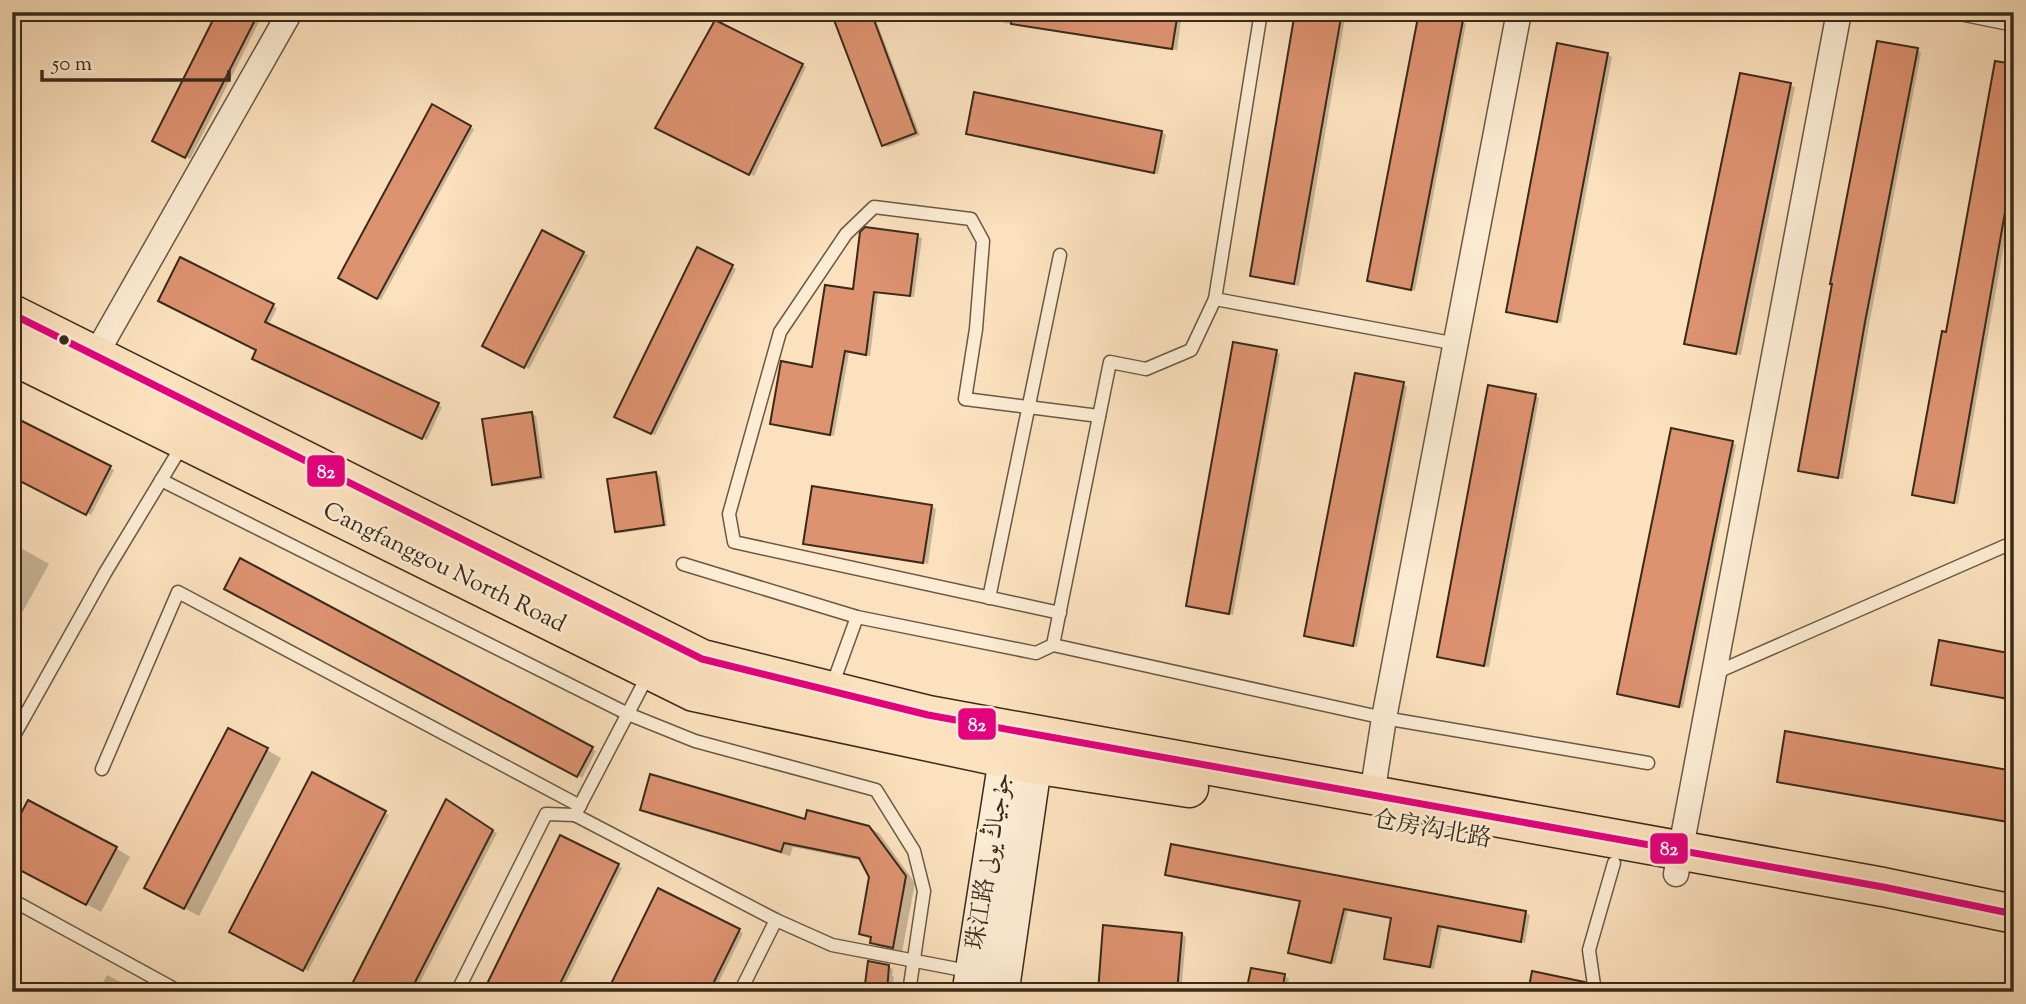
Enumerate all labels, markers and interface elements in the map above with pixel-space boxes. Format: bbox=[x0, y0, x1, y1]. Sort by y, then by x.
scale bar bbox=[42, 38, 229, 82]
text: 50 m bbox=[51, 50, 92, 80]
unlabelled marker bbox=[57, 333, 71, 347]
line badge: 82 bbox=[306, 454, 346, 488]
text: 82 bbox=[317, 460, 335, 487]
street label: Cangfanggou North Road bbox=[317, 494, 572, 642]
line badge: 82 bbox=[957, 707, 997, 741]
text: 82 bbox=[968, 713, 986, 740]
street label: 珠江路 جۇجياڭ يولى bbox=[959, 770, 1021, 952]
street label: 仓房沟北路 bbox=[1370, 803, 1494, 857]
line badge: 82 bbox=[1649, 832, 1689, 865]
text: 82 bbox=[1660, 837, 1678, 864]

